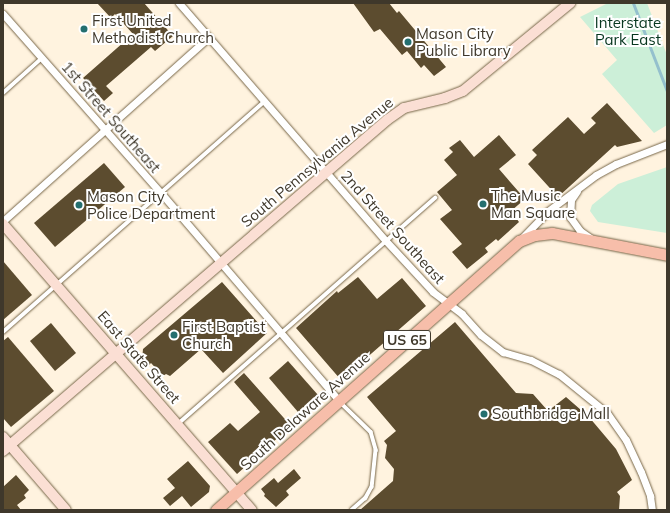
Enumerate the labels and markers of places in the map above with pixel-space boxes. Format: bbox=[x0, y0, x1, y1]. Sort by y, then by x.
place label: First United Methodist Church bbox=[92, 11, 214, 46]
marker: First United Methodist Church bbox=[79, 24, 89, 34]
place label: Mason City Public Library bbox=[416, 24, 511, 59]
marker: Mason City Public Library bbox=[403, 37, 413, 47]
place label: The Music Man Square bbox=[491, 186, 575, 221]
place label: Mason City Police Department bbox=[87, 187, 215, 222]
marker: The Music Man Square bbox=[478, 199, 488, 209]
marker: Mason City Police Department bbox=[74, 200, 84, 210]
place label: First Baptist Church bbox=[182, 317, 265, 352]
marker: First Baptist Church bbox=[169, 330, 179, 340]
place label: Southbridge Mall bbox=[492, 405, 610, 423]
marker: Southbridge Mall bbox=[479, 409, 489, 419]

